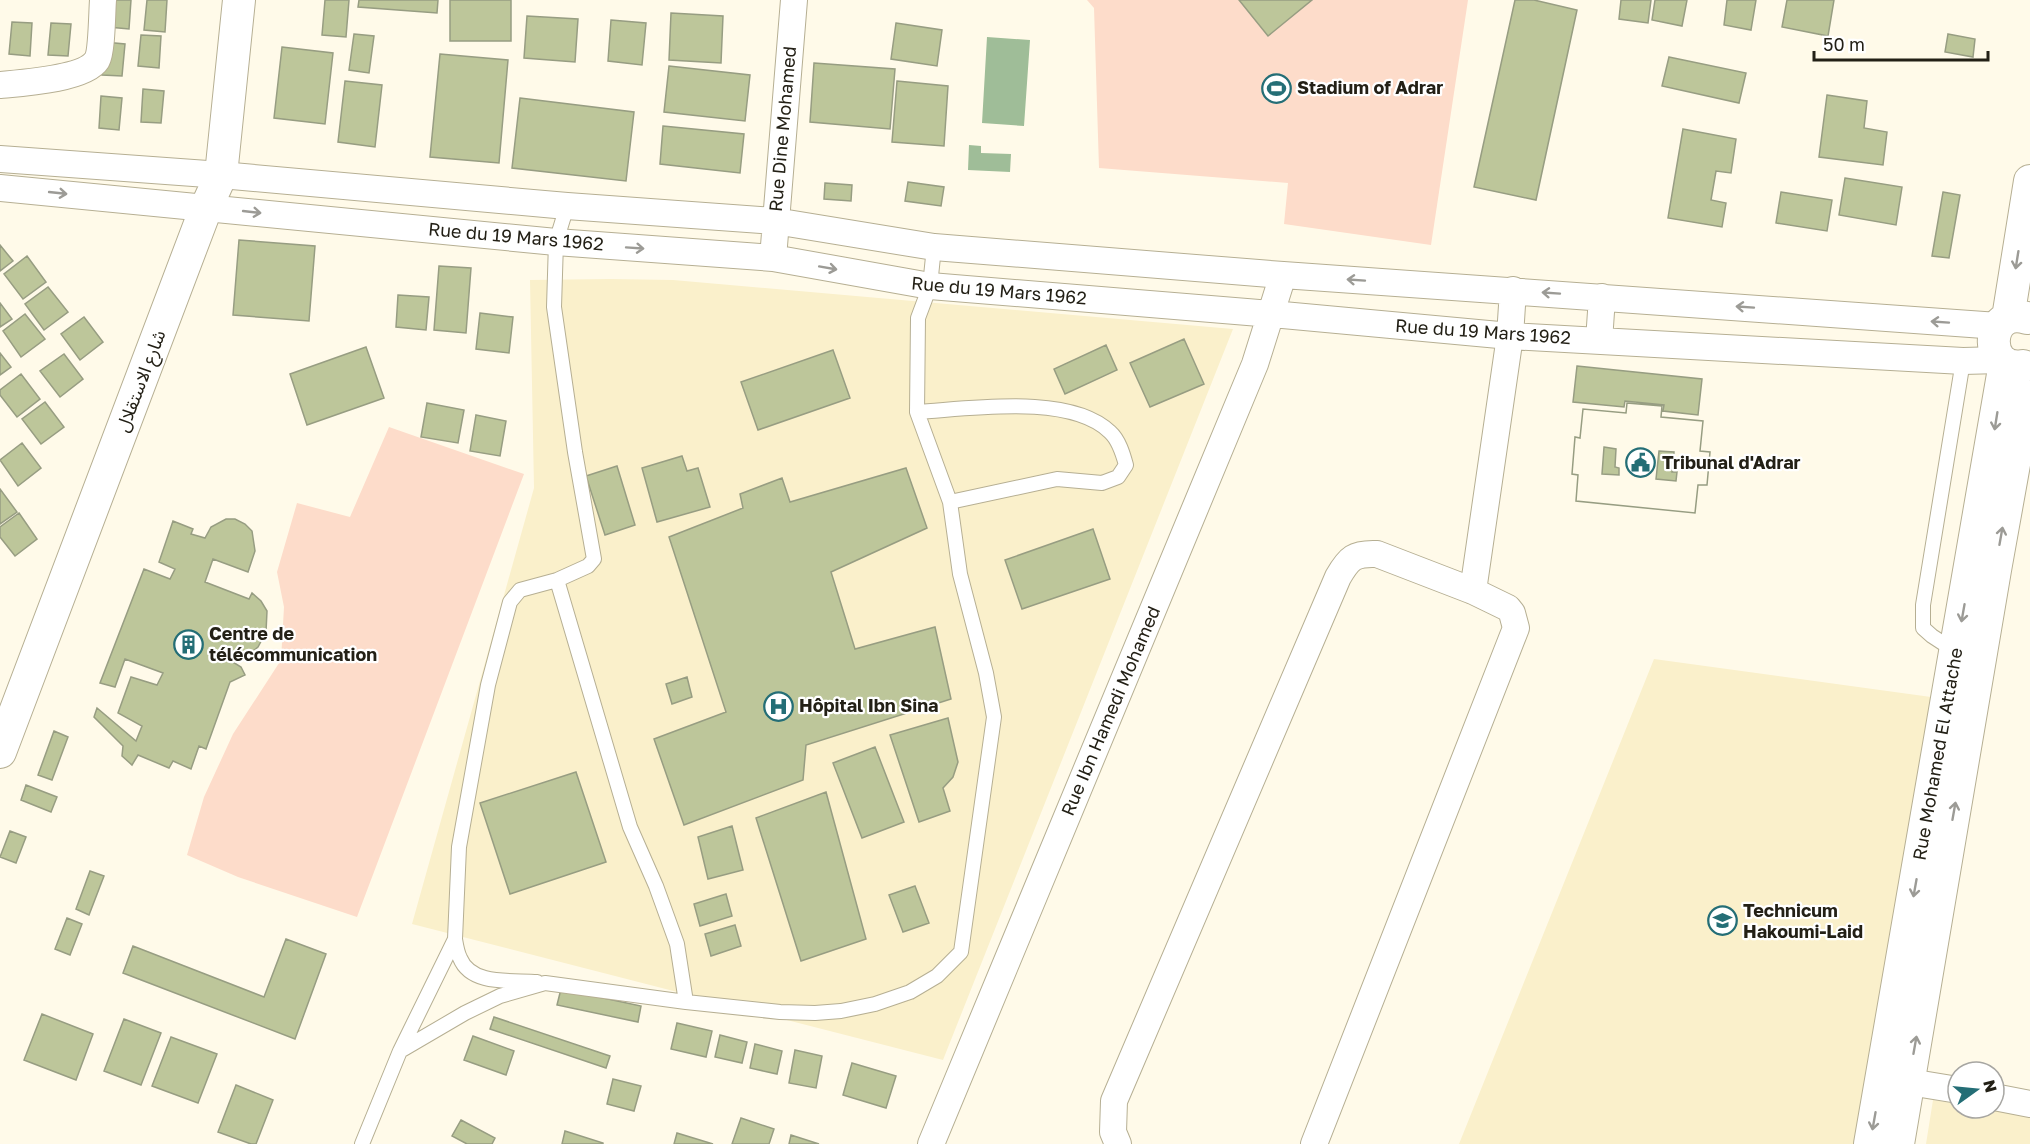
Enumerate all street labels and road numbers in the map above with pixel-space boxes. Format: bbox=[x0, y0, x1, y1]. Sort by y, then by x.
street label: Rue Dine Mohamed bbox=[764, 45, 800, 213]
street label: Rue du 19 Mars 1962 bbox=[427, 217, 605, 255]
street label: Rue du 19 Mars 1962 bbox=[910, 271, 1088, 309]
street label: Rue du 19 Mars 1962 bbox=[1395, 314, 1572, 348]
street label: شارع الاستقلال bbox=[111, 327, 173, 436]
street label: Rue Ibn Hamedi Mohamed bbox=[1056, 602, 1164, 819]
street label: Rue Mohamed El Attache bbox=[1907, 646, 1967, 862]

